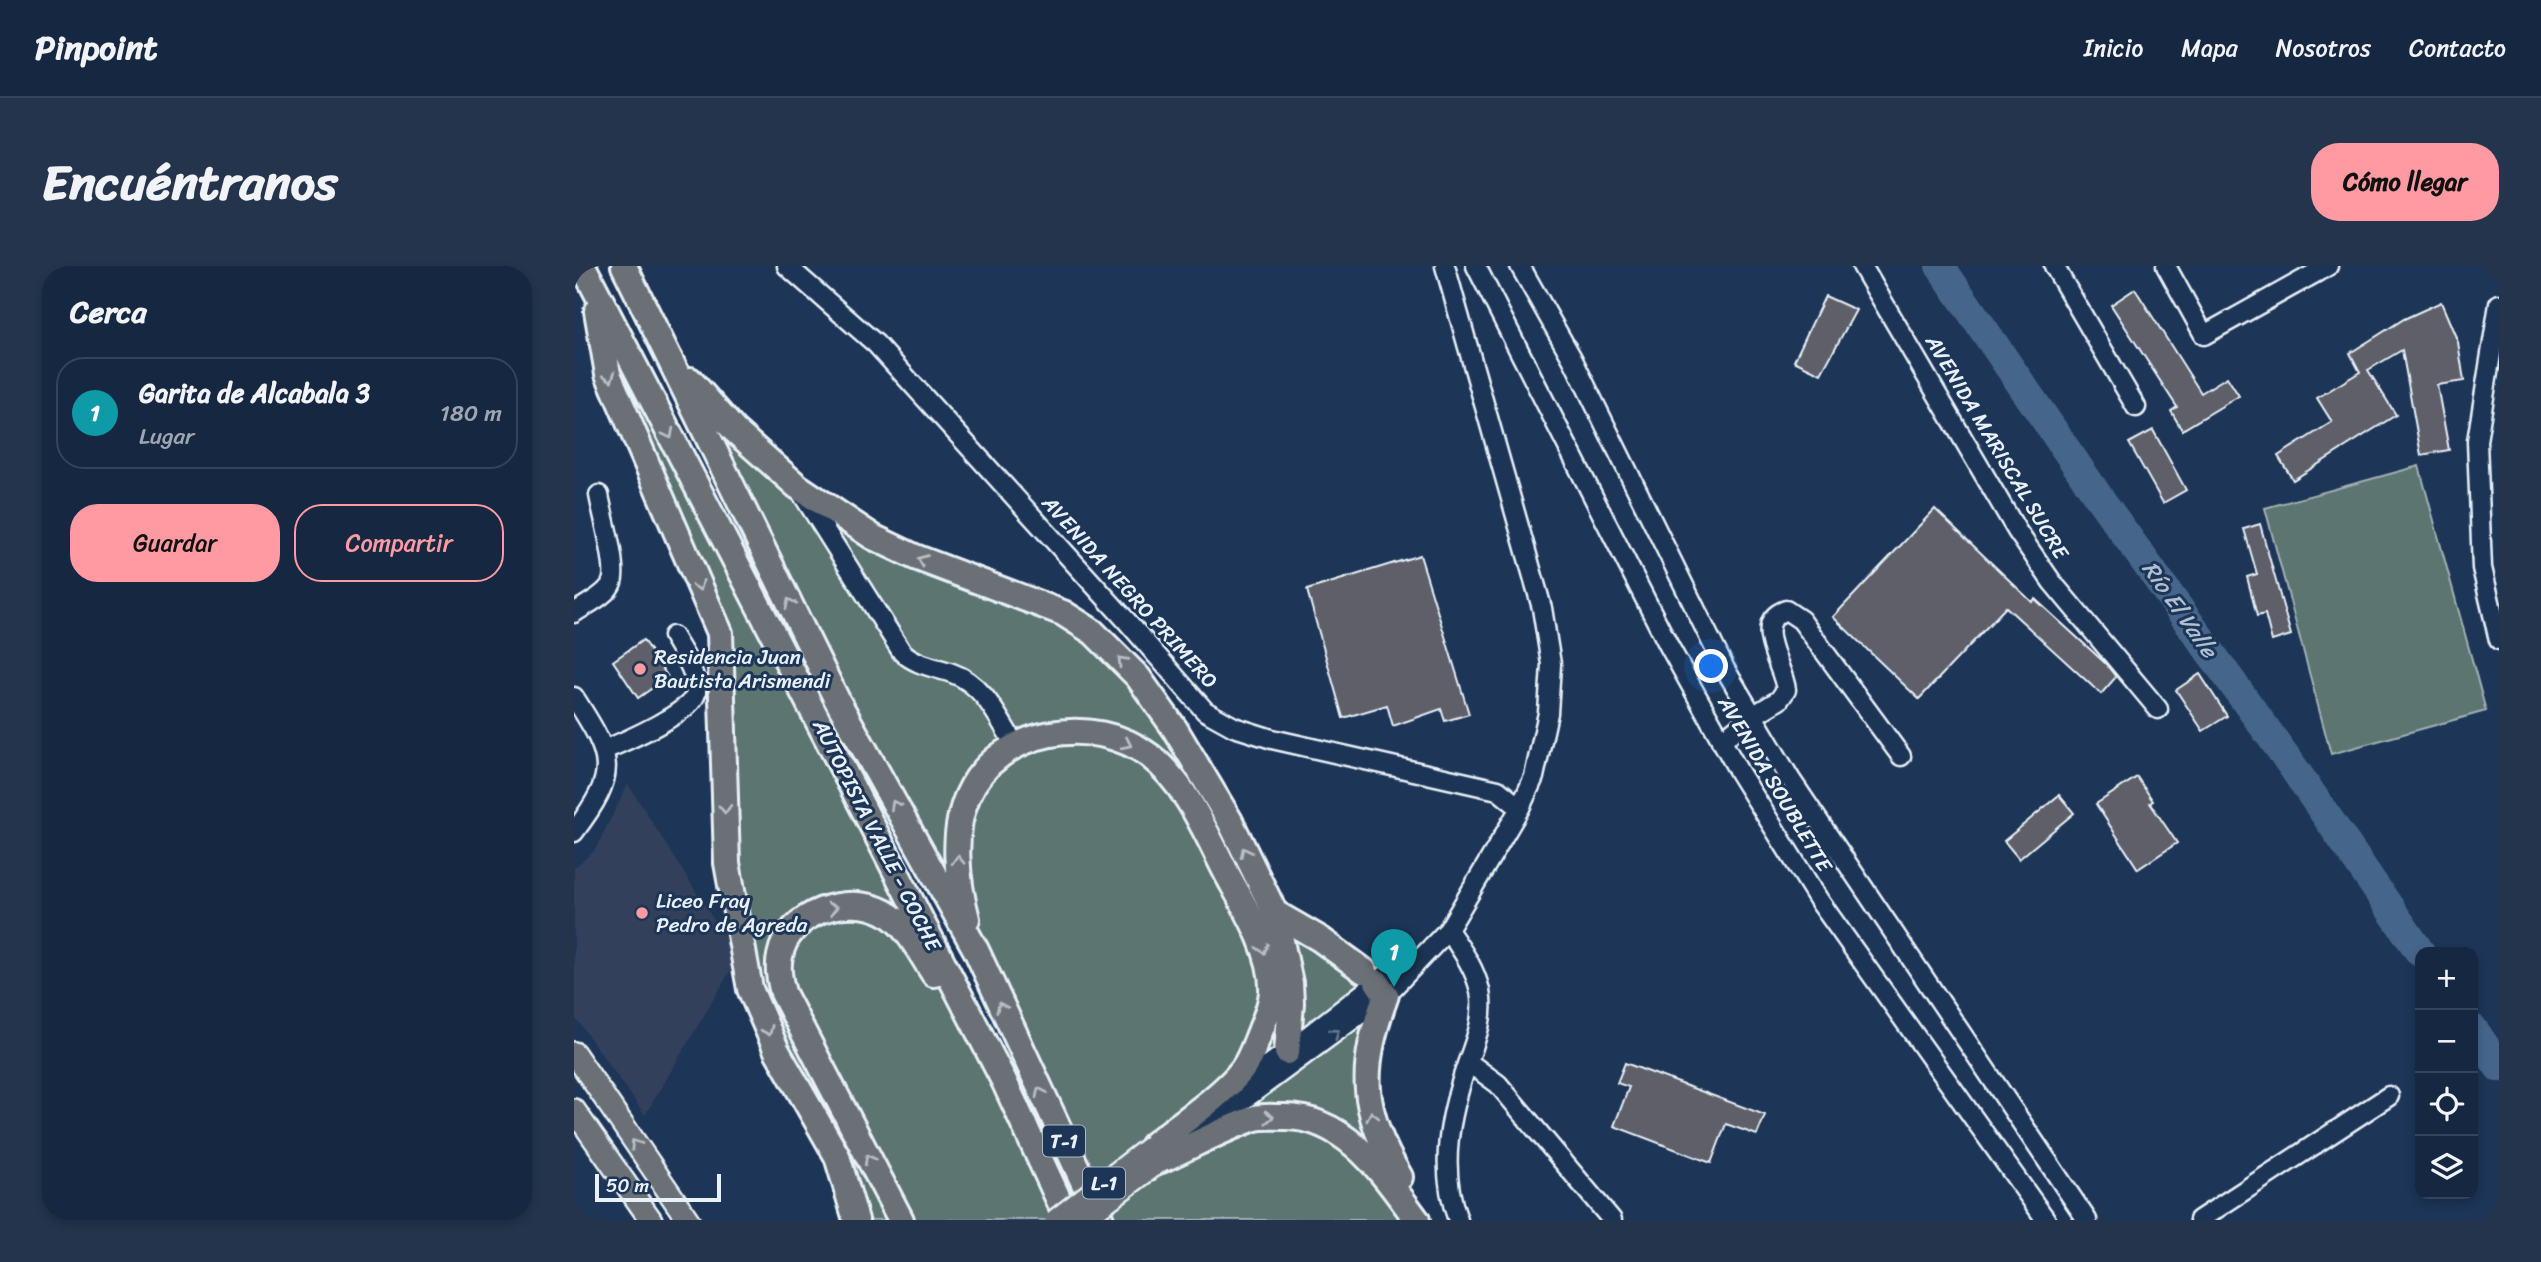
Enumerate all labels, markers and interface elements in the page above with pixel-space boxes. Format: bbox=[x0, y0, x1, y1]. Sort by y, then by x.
text: Pinpoint bbox=[35, 19, 158, 77]
text: Inicio bbox=[2084, 27, 2143, 69]
text: Mapa bbox=[2181, 27, 2238, 69]
text: Nosotros bbox=[2276, 27, 2371, 69]
text: Contacto bbox=[2409, 27, 2506, 69]
text: Encuéntranos bbox=[42, 139, 338, 226]
button: Cómo llegar bbox=[2311, 143, 2499, 221]
text: Cerca bbox=[70, 285, 146, 339]
street label: AVENIDA MARISCAL SUCRE bbox=[1914, 326, 2080, 568]
text: Garita de Alcabala 3 bbox=[139, 370, 370, 416]
one-way arrow bbox=[602, 370, 616, 382]
text: 1 bbox=[90, 393, 100, 434]
text: 180 m bbox=[440, 393, 502, 434]
text: Lugar bbox=[139, 416, 195, 457]
one-way arrow bbox=[661, 426, 674, 439]
street label: AVENIDA NEGRO PRIMERO bbox=[1031, 485, 1228, 698]
button: Guardar bbox=[70, 504, 280, 582]
button: Compartir bbox=[294, 504, 504, 582]
water label: Río El Valle bbox=[2131, 552, 2229, 668]
one-way arrow bbox=[917, 554, 929, 568]
one-way arrow bbox=[691, 579, 705, 591]
one-way arrow bbox=[784, 598, 798, 610]
place label: Residencia Juan Bautista Arismendi bbox=[654, 638, 832, 700]
your location bbox=[1694, 649, 1728, 683]
one-way arrow bbox=[1118, 656, 1131, 669]
marker: Residencia Juan Bautista Arismendi bbox=[632, 661, 648, 677]
street label: AVENIDA SOUBLETTE bbox=[1707, 687, 1844, 881]
street label: AUTOPISTA VALLE - COCHE bbox=[801, 711, 953, 959]
one-way arrow bbox=[1120, 736, 1132, 750]
one-way arrow bbox=[890, 800, 903, 812]
one-way arrow bbox=[717, 804, 733, 815]
one-way arrow bbox=[1239, 847, 1253, 859]
one-way arrow bbox=[951, 854, 966, 865]
place label: Liceo Fray Pedro de Agreda bbox=[656, 882, 808, 944]
one-way arrow bbox=[826, 902, 838, 916]
marker: Liceo Fray Pedro de Agreda bbox=[634, 905, 650, 921]
pin: 1 bbox=[1371, 929, 1417, 987]
one-way arrow bbox=[1254, 943, 1269, 955]
map controls bbox=[2415, 947, 2478, 1199]
button: + bbox=[2415, 947, 2478, 1010]
one-way arrow bbox=[995, 1002, 1009, 1014]
button: − bbox=[2415, 1010, 2478, 1073]
one-way arrow bbox=[760, 1023, 774, 1036]
one-way arrow bbox=[1327, 1029, 1340, 1041]
button: locate bbox=[2415, 1073, 2478, 1136]
one-way arrow bbox=[1034, 1087, 1048, 1099]
one-way arrow bbox=[1265, 1109, 1275, 1125]
one-way arrow bbox=[1366, 1110, 1381, 1122]
road number: T-1 bbox=[1043, 1126, 1085, 1156]
button: layers bbox=[2415, 1136, 2478, 1199]
one-way arrow bbox=[631, 1139, 643, 1152]
one-way arrow bbox=[864, 1154, 878, 1167]
road number: L-1 bbox=[1083, 1168, 1125, 1198]
text: 50 m bbox=[606, 1169, 649, 1202]
scale bar bbox=[595, 1171, 721, 1203]

